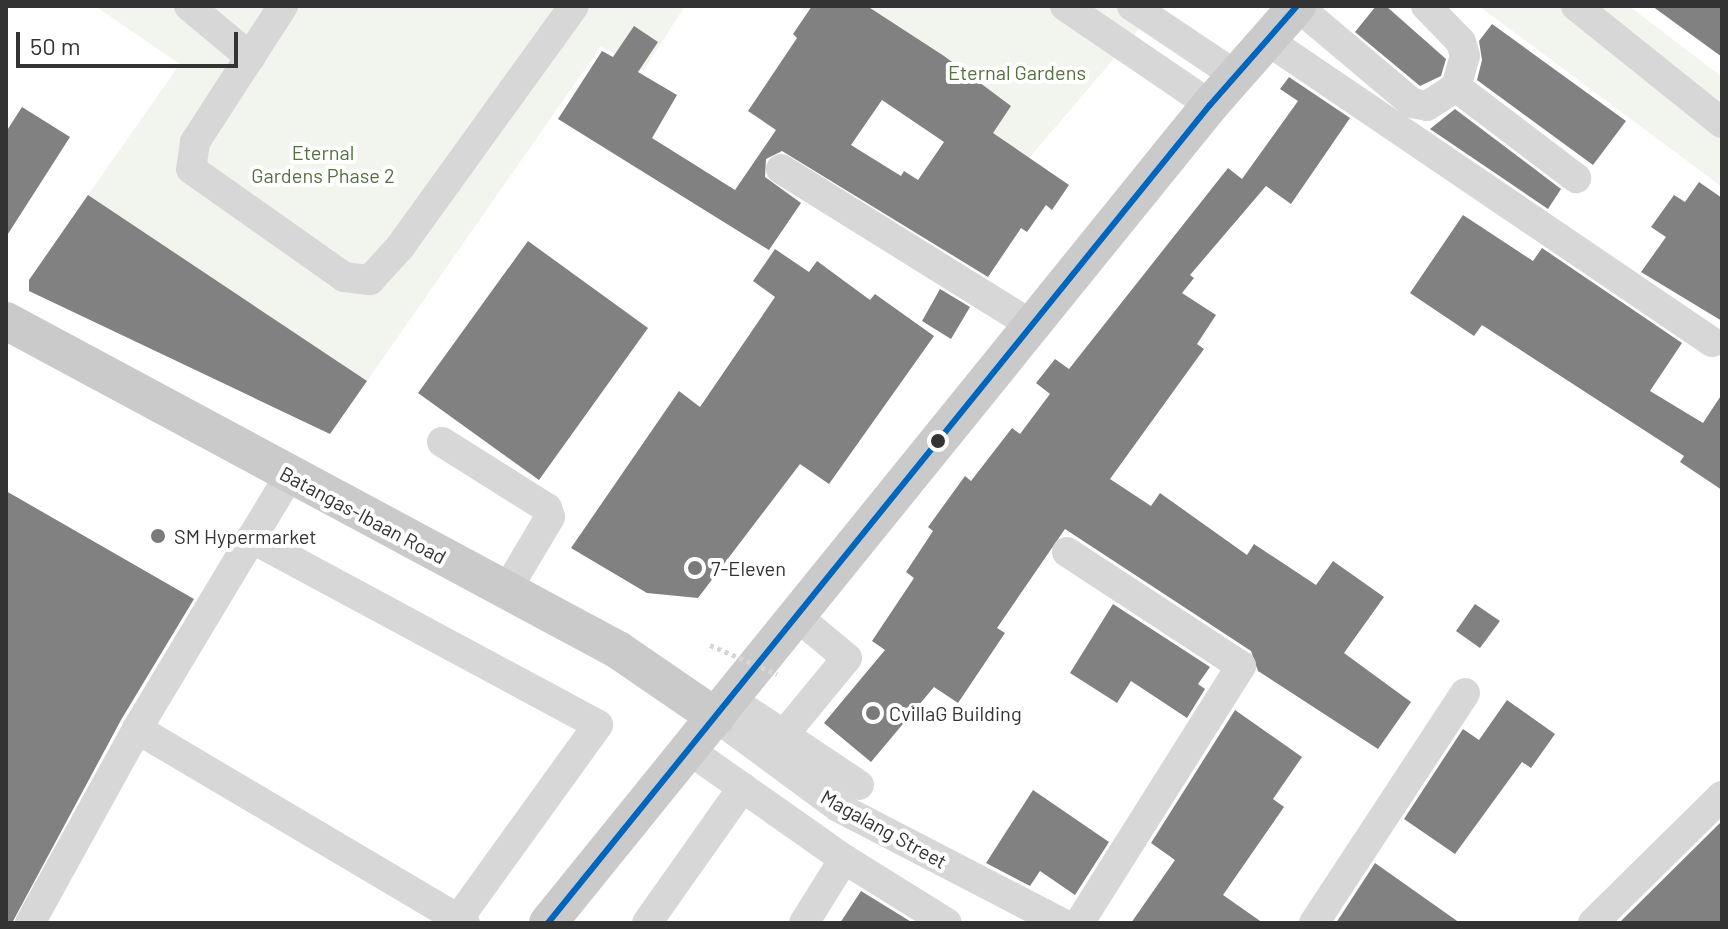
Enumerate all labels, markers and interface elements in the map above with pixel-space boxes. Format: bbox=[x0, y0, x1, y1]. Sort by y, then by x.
scale bar bbox=[20, 16, 242, 66]
text: 50 m bbox=[30, 31, 81, 60]
park label: Eternal Gardens bbox=[948, 60, 1086, 84]
park label: Eternal Gardens Phase 2 bbox=[251, 140, 395, 187]
unlabelled marker bbox=[930, 433, 946, 449]
street label: Batangas-Ibaan Road bbox=[276, 461, 450, 569]
place label: SM Hypermarket bbox=[174, 524, 317, 548]
marker: SM Hypermarket bbox=[149, 527, 167, 545]
place label: 7-Eleven bbox=[711, 556, 786, 580]
marker: 7-Eleven bbox=[686, 559, 704, 577]
place label: CvillaG Building bbox=[889, 701, 1022, 725]
marker: CvillaG Building bbox=[864, 704, 882, 722]
street label: Magalang Street bbox=[817, 784, 951, 874]

